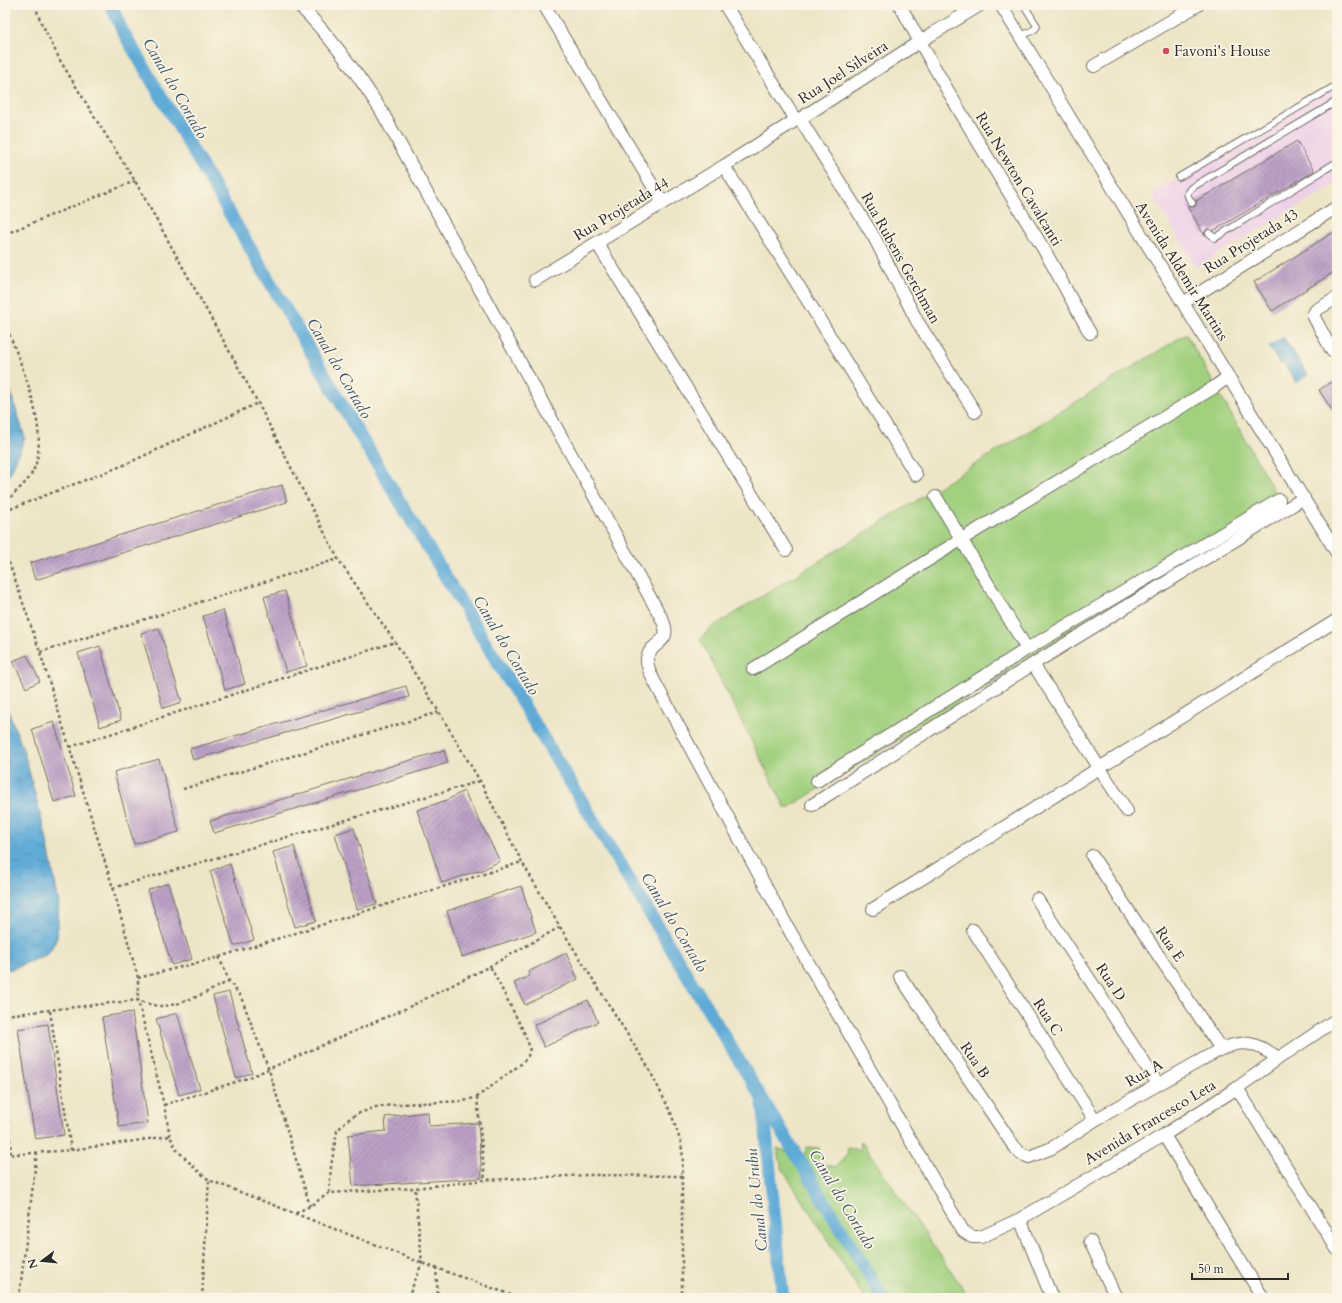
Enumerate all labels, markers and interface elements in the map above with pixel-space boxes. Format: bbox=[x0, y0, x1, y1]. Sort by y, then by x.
water label: Canal do Cortado bbox=[137, 34, 213, 143]
street label: Rua Joel Silveira bbox=[794, 35, 892, 108]
place label: Favoni's House bbox=[1174, 41, 1271, 61]
marker: Favoni's House bbox=[1161, 46, 1171, 56]
street label: Rua Newton Cavalcanti bbox=[971, 108, 1067, 250]
street label: Rua Projetada 44 bbox=[570, 173, 673, 245]
street label: Rua Rubens Gerchman bbox=[857, 189, 946, 328]
street label: Avenida Aldemir Martins bbox=[1131, 198, 1233, 344]
street label: Rua Projetada 43 bbox=[1200, 204, 1302, 278]
water label: Canal do Cortado bbox=[301, 314, 377, 423]
water label: Canal do Cortado bbox=[468, 591, 545, 700]
water label: Canal do Cortado bbox=[636, 868, 713, 977]
street label: Rua E bbox=[1151, 922, 1189, 966]
street label: Rua D bbox=[1091, 959, 1131, 1005]
street label: Rua C bbox=[1029, 995, 1067, 1039]
street label: Rua B bbox=[956, 1038, 994, 1082]
street label: Rua A bbox=[1122, 1054, 1167, 1092]
street label: Avenida Francesco Leta bbox=[1081, 1075, 1220, 1169]
water label: Canal do Cortado bbox=[804, 1145, 881, 1254]
water label: Canal do Urubu bbox=[741, 1147, 773, 1252]
north arrow bbox=[22, 1241, 62, 1281]
scale bar bbox=[1192, 1255, 1288, 1281]
text: N bbox=[24, 1257, 41, 1270]
text: 50 m bbox=[1198, 1261, 1225, 1277]

